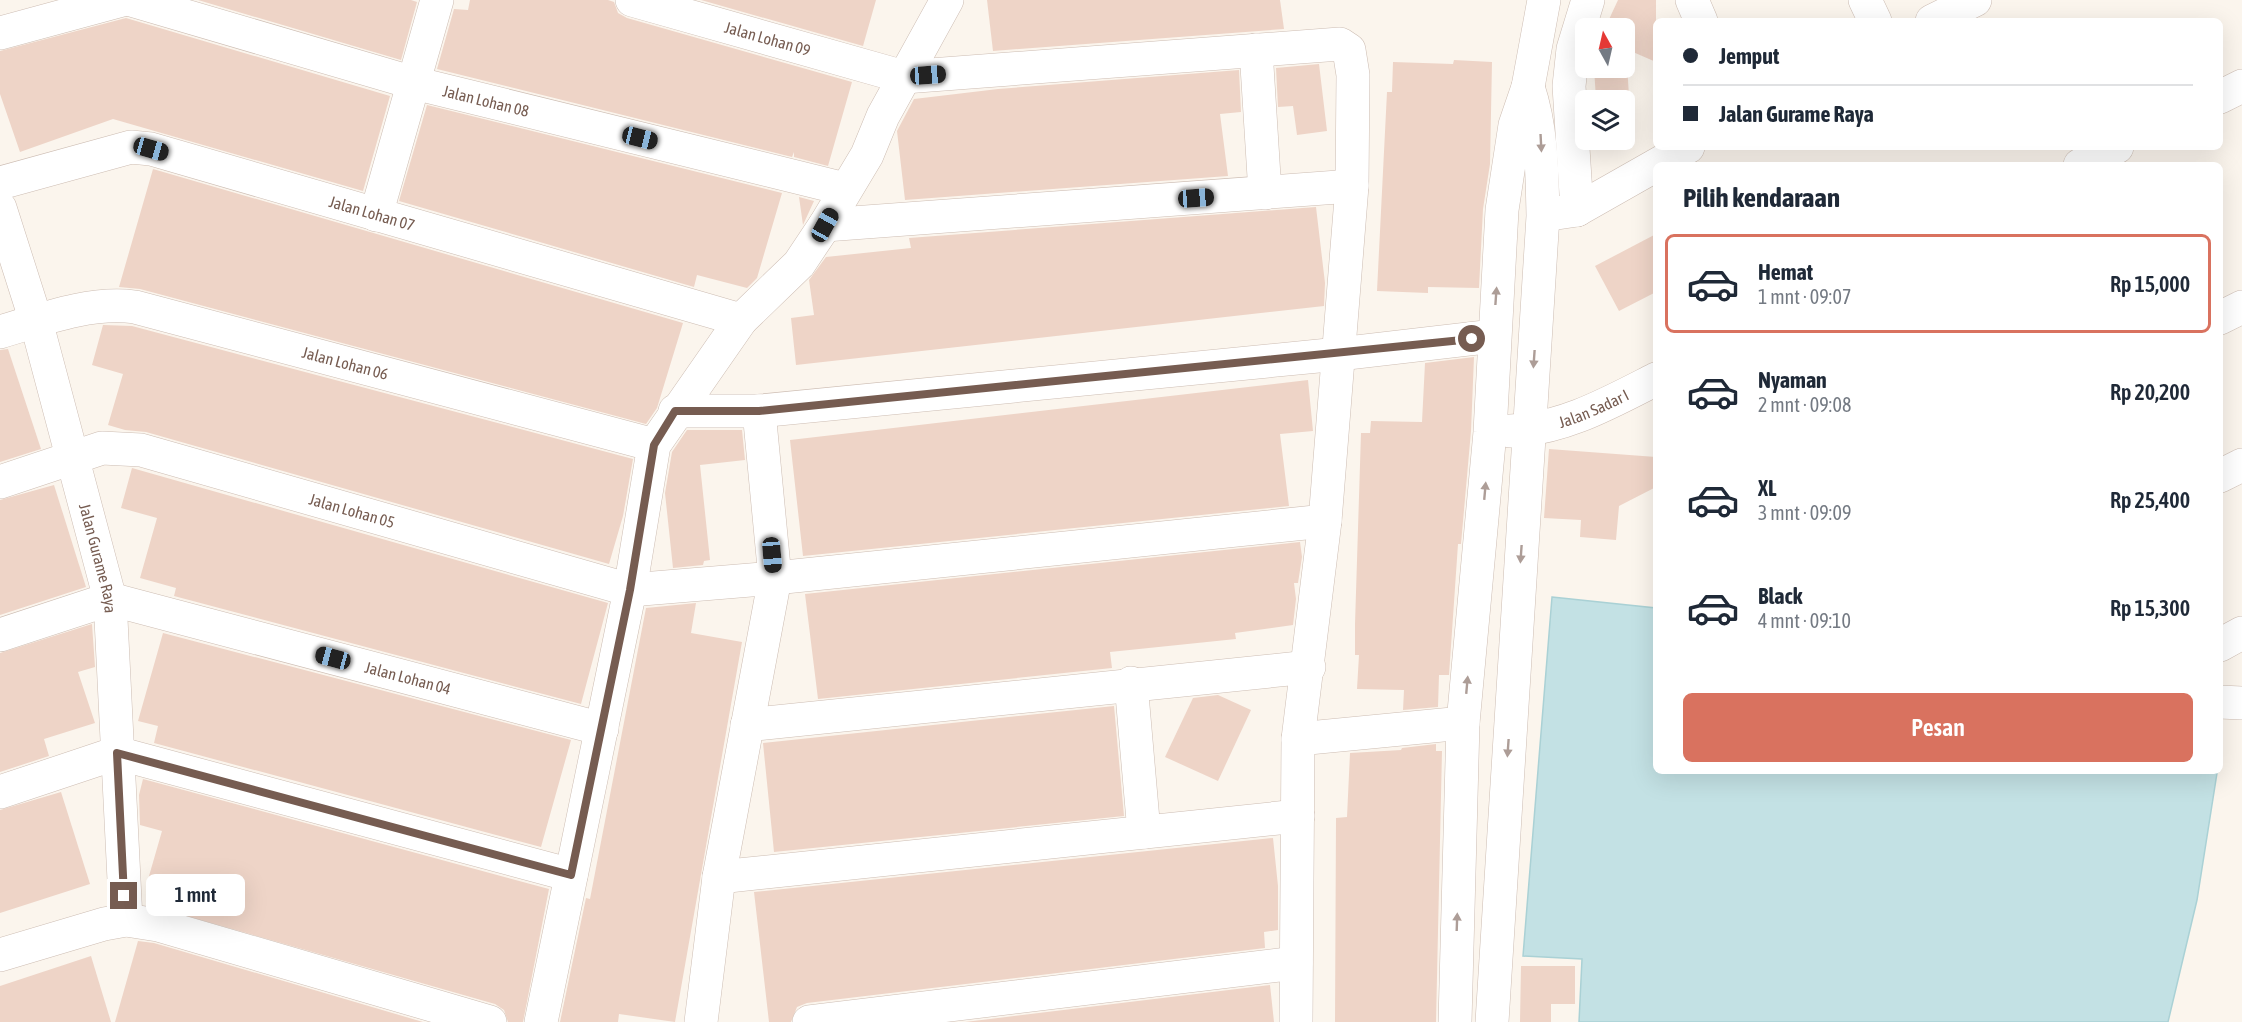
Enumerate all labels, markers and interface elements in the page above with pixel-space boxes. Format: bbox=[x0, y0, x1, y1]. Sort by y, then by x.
street label: Jalan Lohan 09 bbox=[723, 18, 813, 59]
north arrow bbox=[1575, 18, 1635, 78]
map controls bbox=[1575, 18, 1635, 150]
text: Jemput bbox=[1719, 43, 1779, 69]
car bbox=[909, 65, 947, 85]
street label: Jalan Lohan 08 bbox=[441, 81, 531, 120]
button: layers bbox=[1575, 90, 1635, 150]
text: Jalan Gurame Raya bbox=[1719, 101, 1874, 127]
car bbox=[620, 125, 660, 151]
one-way arrow bbox=[1536, 134, 1545, 153]
car bbox=[131, 135, 171, 163]
text: Pilih kendaraan bbox=[1683, 182, 1840, 213]
car bbox=[1177, 188, 1215, 208]
street label: Jalan Lohan 07 bbox=[327, 192, 417, 234]
car bbox=[808, 205, 842, 245]
icon: car bbox=[1686, 257, 1740, 311]
text: Hemat bbox=[1758, 259, 1813, 285]
text: Rp 15,000 bbox=[2110, 271, 2190, 297]
text: 1 mnt · 09:07 bbox=[1758, 285, 1851, 308]
one-way arrow bbox=[1492, 287, 1501, 306]
route start bbox=[1458, 325, 1485, 352]
street label: Jalan Lohan 06 bbox=[300, 343, 390, 383]
one-way arrow bbox=[1529, 350, 1539, 369]
icon: car bbox=[1686, 365, 1740, 419]
text: Nyaman bbox=[1758, 367, 1827, 393]
text: Rp 20,200 bbox=[2110, 379, 2190, 405]
street label: Jalan Sadar I bbox=[1556, 386, 1632, 431]
text: 2 mnt · 09:08 bbox=[1758, 393, 1851, 416]
icon: car bbox=[1686, 473, 1740, 527]
text: XL bbox=[1758, 475, 1776, 501]
one-way arrow bbox=[1480, 481, 1490, 500]
text: Rp 25,400 bbox=[2110, 487, 2190, 513]
street label: Jalan Lohan 05 bbox=[307, 490, 397, 531]
street label: Jalan Gurame Raya bbox=[76, 501, 120, 613]
text: 3 mnt · 09:09 bbox=[1758, 501, 1851, 524]
car bbox=[761, 536, 783, 574]
one-way arrow bbox=[1517, 544, 1526, 563]
icon: car bbox=[1686, 581, 1740, 635]
text: Black bbox=[1758, 583, 1802, 609]
text: Rp 15,300 bbox=[2110, 595, 2190, 621]
text: 4 mnt · 09:10 bbox=[1758, 609, 1851, 632]
car bbox=[313, 645, 353, 671]
street label: Jalan Lohan 04 bbox=[363, 658, 453, 698]
one-way arrow bbox=[1462, 675, 1472, 694]
button: Pesan bbox=[1683, 693, 2193, 762]
one-way arrow bbox=[1504, 739, 1513, 758]
callout: 1 mnt bbox=[145, 875, 244, 917]
route end bbox=[110, 882, 137, 909]
text: 1 mnt bbox=[175, 883, 217, 906]
one-way arrow bbox=[1452, 912, 1461, 931]

